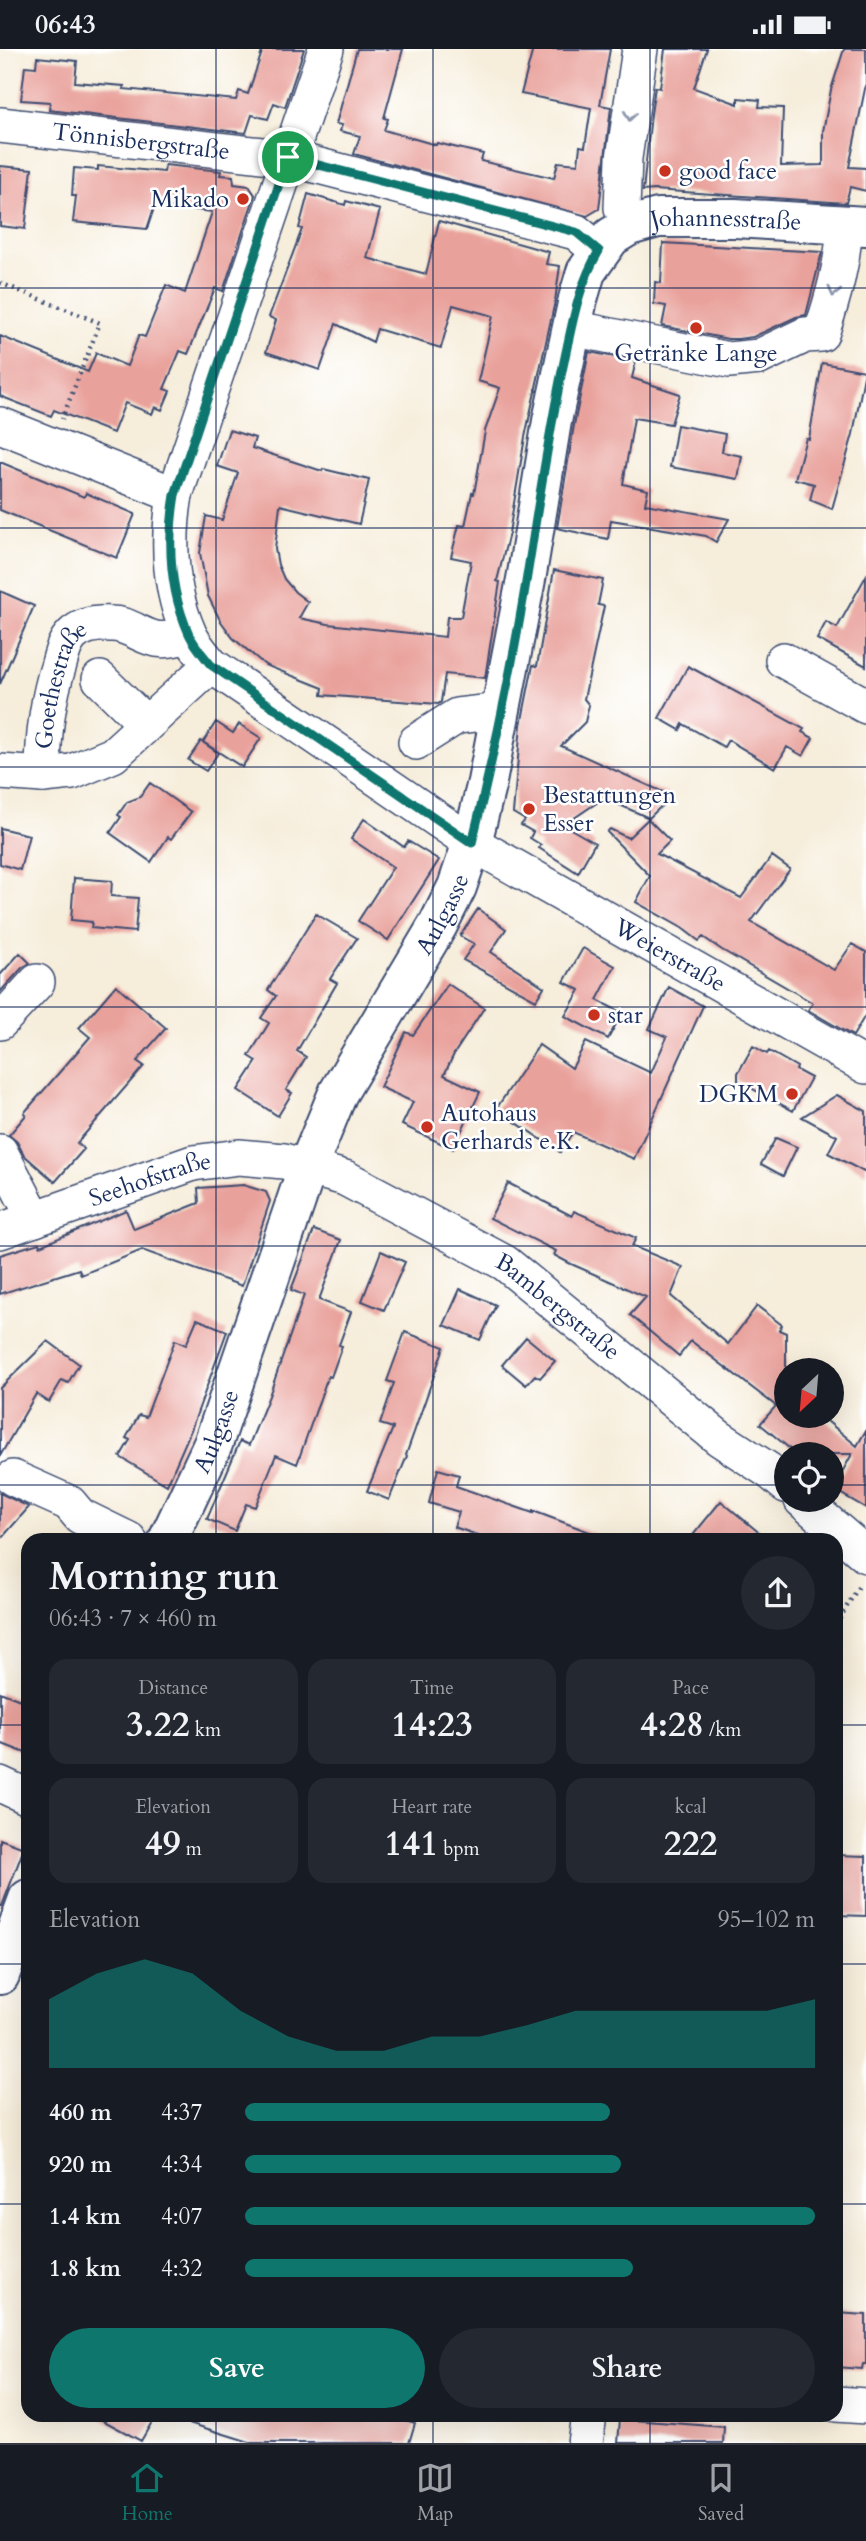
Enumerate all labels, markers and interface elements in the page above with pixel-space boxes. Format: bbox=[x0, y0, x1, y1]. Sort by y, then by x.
text: 06:43 bbox=[35, 7, 96, 42]
one-way arrow bbox=[623, 111, 638, 122]
street label: Tönnisbergstraße bbox=[50, 115, 232, 168]
pin bbox=[258, 127, 318, 187]
icon: arrive bbox=[269, 138, 307, 176]
place label: good face bbox=[679, 155, 777, 188]
marker: good face bbox=[657, 163, 673, 179]
place label: Mikado bbox=[151, 183, 229, 216]
marker: Mikado bbox=[235, 191, 251, 207]
street label: Johannesstraße bbox=[644, 201, 802, 239]
one-way arrow bbox=[828, 285, 842, 297]
marker: Getränke Lange bbox=[688, 320, 704, 336]
place label: Getränke Lange bbox=[614, 337, 778, 370]
street label: Goethestraße bbox=[27, 612, 93, 750]
place label: Bestattungen Esser bbox=[543, 779, 677, 840]
marker: Bestattungen Esser bbox=[521, 801, 537, 817]
street label: Aulgasse bbox=[408, 870, 477, 961]
street label: Weierstraße bbox=[607, 910, 732, 1000]
place label: star bbox=[608, 999, 643, 1032]
marker: star bbox=[586, 1007, 602, 1023]
place label: DGKM bbox=[699, 1078, 778, 1111]
marker: DGKM bbox=[784, 1086, 800, 1102]
place label: Autohaus Gerhards e.K. bbox=[441, 1097, 580, 1158]
marker: Autohaus Gerhards e.K. bbox=[419, 1119, 435, 1135]
street label: Seehofstraße bbox=[84, 1144, 213, 1215]
street label: Bambergstraße bbox=[490, 1245, 628, 1367]
north arrow bbox=[774, 1358, 844, 1428]
map controls bbox=[774, 1358, 844, 1512]
street label: Aulgasse bbox=[185, 1385, 247, 1479]
button: locate bbox=[774, 1442, 844, 1512]
text: Morning run bbox=[49, 1551, 279, 1603]
button: share bbox=[741, 1556, 815, 1630]
text: 06:43 · 7 × 460 m bbox=[49, 1603, 217, 1634]
text: Distance bbox=[139, 1675, 208, 1701]
text: Time bbox=[410, 1675, 454, 1701]
text: Pace bbox=[672, 1675, 709, 1701]
text: 3.22 bbox=[126, 1701, 190, 1749]
text: 14:23 bbox=[391, 1701, 473, 1749]
text: 4:28 bbox=[640, 1701, 704, 1749]
text: km bbox=[190, 1717, 221, 1743]
text: /km bbox=[704, 1717, 741, 1743]
text: Elevation bbox=[136, 1794, 211, 1820]
text: Heart rate bbox=[392, 1794, 472, 1820]
text: kcal bbox=[675, 1794, 707, 1820]
text: 49 bbox=[145, 1820, 181, 1868]
text: 141 bbox=[384, 1820, 438, 1868]
text: 222 bbox=[664, 1820, 718, 1868]
text: m bbox=[181, 1836, 202, 1862]
text: bpm bbox=[438, 1836, 480, 1862]
text: Elevation bbox=[49, 1904, 140, 1935]
text: 95–102 m bbox=[718, 1904, 815, 1935]
text: 460 m bbox=[49, 2097, 112, 2128]
text: 4:37 bbox=[161, 2097, 202, 2128]
text: 920 m bbox=[49, 2149, 112, 2180]
text: 4:34 bbox=[161, 2149, 202, 2180]
text: 1.4 km bbox=[49, 2201, 121, 2232]
text: 4:07 bbox=[161, 2201, 202, 2232]
text: 1.8 km bbox=[49, 2253, 121, 2284]
text: 4:32 bbox=[161, 2253, 202, 2284]
button: Save bbox=[49, 2328, 425, 2408]
button: Share bbox=[439, 2328, 815, 2408]
tab: Home bbox=[122, 2459, 173, 2527]
tab: Map bbox=[416, 2459, 454, 2527]
tab: Saved bbox=[698, 2459, 744, 2527]

